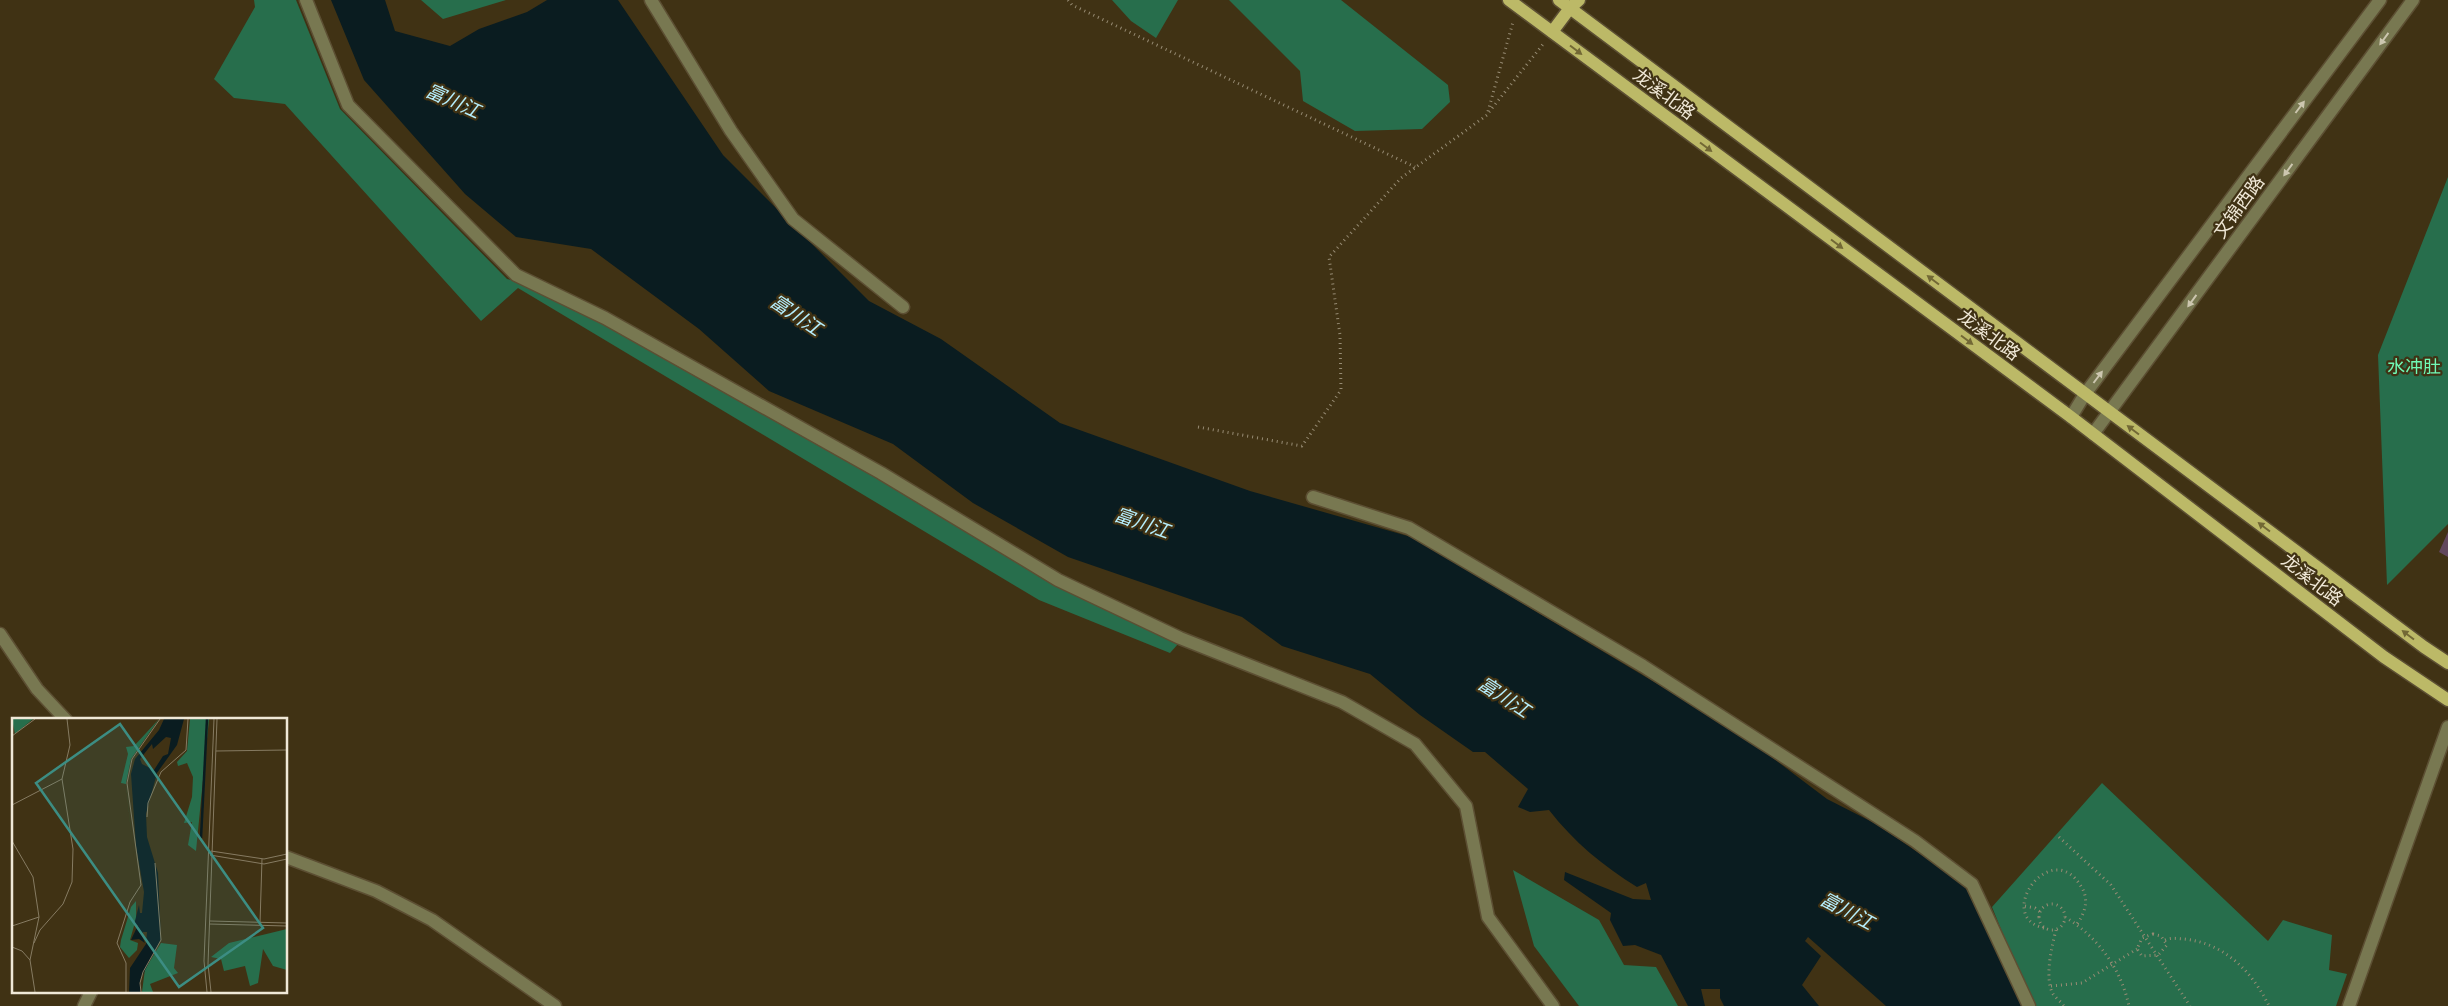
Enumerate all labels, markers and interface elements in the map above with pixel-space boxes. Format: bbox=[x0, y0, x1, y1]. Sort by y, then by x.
one-way arrow bbox=[2379, 32, 2389, 46]
one-way arrow bbox=[1569, 45, 1583, 55]
street label: 龙溪北路 bbox=[1629, 64, 1699, 124]
water label: 富川江 bbox=[423, 80, 485, 123]
one-way arrow bbox=[2295, 101, 2306, 114]
one-way arrow bbox=[1699, 142, 1713, 152]
one-way arrow bbox=[2283, 163, 2293, 177]
street label: 文锦西路 bbox=[2210, 172, 2268, 242]
one-way arrow bbox=[1830, 238, 1843, 249]
one-way arrow bbox=[1927, 275, 1940, 286]
water label: 富川江 bbox=[766, 290, 827, 341]
one-way arrow bbox=[2186, 294, 2197, 307]
street label: 龙溪北路 bbox=[1954, 305, 2024, 365]
one-way arrow bbox=[1960, 335, 1973, 346]
park label: 水冲肚 bbox=[2387, 357, 2441, 377]
one-way arrow bbox=[2093, 371, 2104, 384]
one-way arrow bbox=[2126, 425, 2140, 435]
water label: 富川江 bbox=[1112, 504, 1174, 543]
one-way arrow bbox=[2258, 522, 2271, 533]
street label: 龙溪北路 bbox=[2277, 550, 2347, 610]
one-way arrow bbox=[2401, 630, 2415, 640]
water label: 富川江 bbox=[1474, 673, 1535, 722]
inset map bbox=[12, 718, 288, 994]
water label: 富川江 bbox=[1817, 888, 1879, 935]

